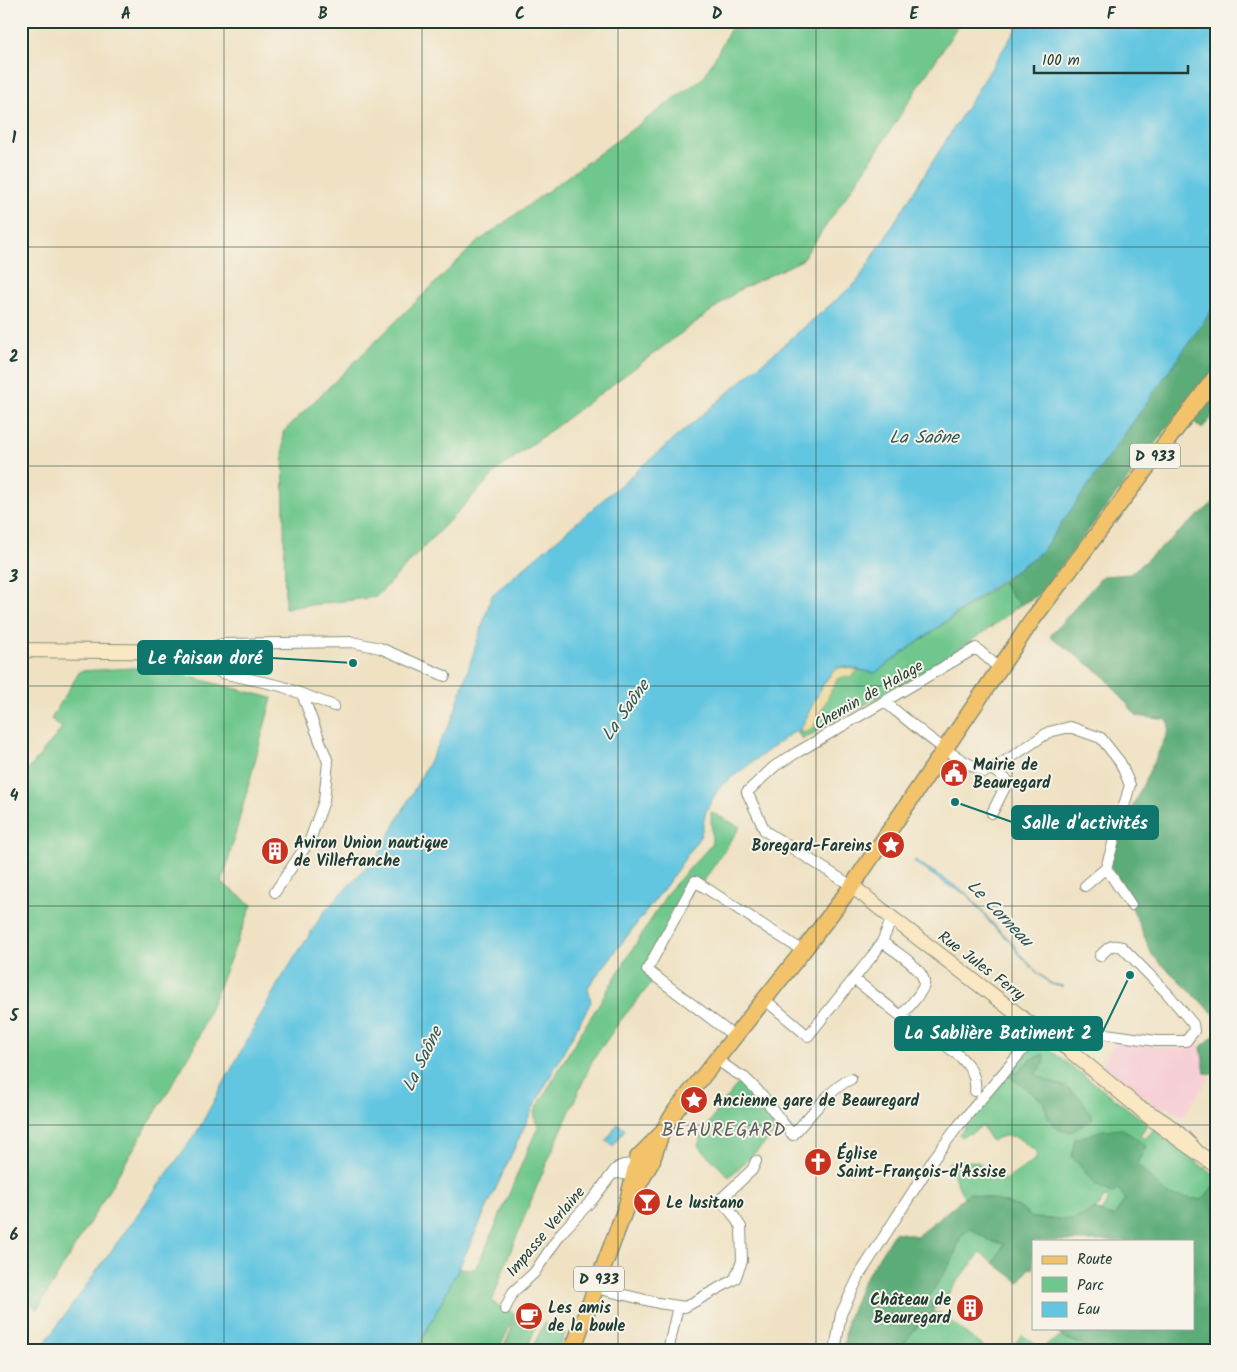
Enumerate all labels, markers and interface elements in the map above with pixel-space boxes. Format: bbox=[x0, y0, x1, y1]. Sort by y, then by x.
text: A bbox=[121, 2, 131, 27]
text: B bbox=[318, 2, 328, 27]
text: C bbox=[515, 2, 525, 27]
text: D bbox=[712, 2, 723, 27]
text: E bbox=[910, 2, 920, 27]
text: F bbox=[1107, 2, 1117, 27]
scale bar bbox=[1034, 42, 1188, 74]
text: 100 m bbox=[1042, 49, 1080, 73]
text: 1 bbox=[12, 126, 17, 151]
text: 2 bbox=[9, 345, 19, 370]
water label: La Saône bbox=[889, 424, 961, 453]
road number: D 933 bbox=[1130, 444, 1180, 468]
text: 3 bbox=[9, 565, 19, 590]
callout: Le faisan doré bbox=[138, 641, 272, 674]
text: Le faisan doré bbox=[148, 645, 263, 674]
street label: Chemin de Halage bbox=[809, 654, 928, 737]
water label: La Saône bbox=[594, 673, 659, 748]
place label: Mairie de Beauregard bbox=[973, 753, 1051, 796]
public building icon: Mairie de Beauregard bbox=[939, 758, 969, 788]
text: 4 bbox=[10, 784, 19, 809]
callout: Salle d'activités bbox=[1012, 806, 1158, 839]
text: Salle d'activités bbox=[1022, 810, 1148, 839]
place icon: Boregard-Fareins bbox=[876, 830, 906, 860]
place label: Aviron Union nautique de Villefranche bbox=[294, 831, 448, 874]
place label: Boregard-Fareins bbox=[751, 834, 873, 859]
building icon: Aviron Union nautique de Villefranche bbox=[260, 836, 290, 866]
water label: Le Corneau bbox=[959, 873, 1040, 956]
street label: Rue Jules Ferry bbox=[932, 925, 1030, 1008]
text: 5 bbox=[9, 1004, 20, 1029]
callout: La Sablière Batiment 2 bbox=[895, 1017, 1102, 1050]
water label: La Saône bbox=[395, 1020, 452, 1097]
text: La Sablière Batiment 2 bbox=[904, 1020, 1092, 1049]
place icon: Ancienne gare de Beauregard bbox=[679, 1085, 709, 1115]
place label: Ancienne gare de Beauregard bbox=[713, 1089, 920, 1114]
district label: BEAUREGARD bbox=[662, 1116, 786, 1146]
place label: Église Saint-François-d'Assise bbox=[837, 1142, 1006, 1185]
church icon: Église Saint-François-d'Assise bbox=[803, 1147, 833, 1177]
street label: Impasse Verlaine bbox=[501, 1181, 592, 1283]
bar icon: Le lusitano bbox=[632, 1187, 662, 1217]
place label: Le lusitano bbox=[666, 1191, 744, 1216]
text: 6 bbox=[10, 1223, 19, 1248]
legend bbox=[1032, 1240, 1194, 1330]
text: Route bbox=[1077, 1248, 1113, 1272]
road number: D 933 bbox=[574, 1266, 624, 1292]
text: Parc bbox=[1077, 1274, 1104, 1298]
place label: Château de Beauregard bbox=[870, 1288, 951, 1331]
building icon: Château de Beauregard bbox=[955, 1293, 985, 1323]
place label: Les amis de la boule bbox=[548, 1296, 626, 1339]
text: Eau bbox=[1077, 1298, 1100, 1322]
cafe icon: Les amis de la boule bbox=[514, 1301, 544, 1331]

